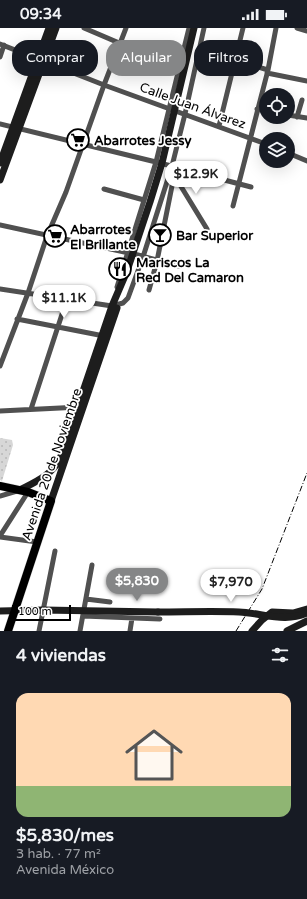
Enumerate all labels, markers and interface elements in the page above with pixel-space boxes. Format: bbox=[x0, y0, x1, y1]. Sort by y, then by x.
text: 09:34 bbox=[20, 5, 62, 23]
chip: Comprar bbox=[12, 40, 98, 76]
chip: Alquilar bbox=[106, 40, 186, 76]
chip: Filtros bbox=[194, 40, 263, 76]
street label: Calle Juan Álvarez bbox=[137, 79, 248, 133]
map controls bbox=[259, 88, 295, 168]
button: locate bbox=[259, 88, 295, 124]
supermarket icon: Abarrotes Jessy bbox=[65, 127, 91, 153]
button: layers bbox=[259, 132, 295, 168]
place label: Abarrotes Jessy bbox=[94, 133, 191, 149]
pin: $12.9K bbox=[163, 161, 229, 195]
text: $12.9K bbox=[174, 166, 218, 182]
place label: Abarrotes El Brillante bbox=[70, 222, 136, 253]
bar icon: Bar Superior bbox=[147, 222, 173, 248]
supermarket icon: Abarrotes El Brillante bbox=[42, 223, 68, 249]
place label: Bar Superior bbox=[176, 228, 254, 244]
place label: Mariscos La Red Del Camaron bbox=[136, 255, 244, 286]
restaurant icon: Mariscos La Red Del Camaron bbox=[107, 256, 133, 282]
pin: $11.1K bbox=[31, 285, 97, 319]
text: $11.1K bbox=[42, 290, 86, 306]
street label: Avenida 20 de Noviembre bbox=[18, 386, 86, 543]
pin: $5,830 bbox=[104, 568, 170, 602]
pin: $7,970 bbox=[198, 569, 264, 603]
text: $5,830 bbox=[115, 573, 159, 589]
text: $7,970 bbox=[209, 574, 253, 590]
scale bar bbox=[12, 603, 71, 622]
text: 100 m bbox=[18, 605, 52, 618]
icon: filters bbox=[269, 644, 291, 666]
text: 4 viviendas bbox=[16, 645, 106, 666]
icon: home bbox=[118, 719, 190, 791]
text: $5,830/mes bbox=[16, 825, 114, 846]
text: 3 hab. · 77 m² bbox=[16, 846, 101, 862]
text: Avenida México bbox=[16, 862, 114, 878]

